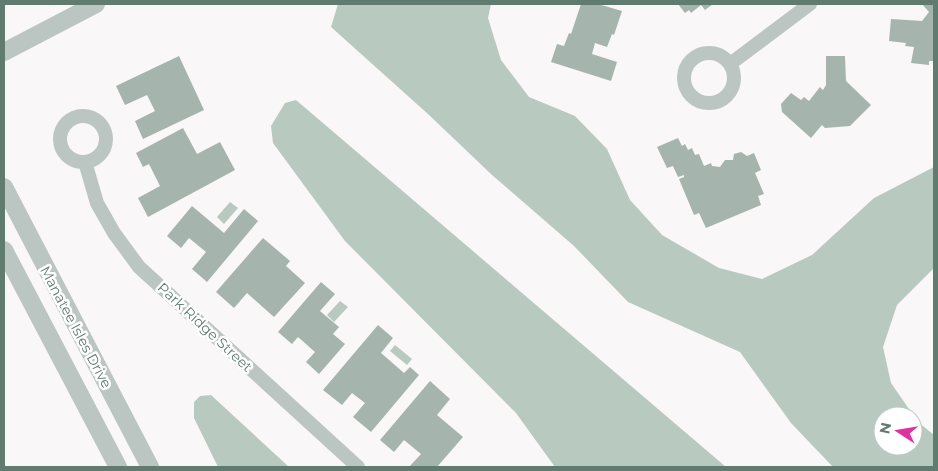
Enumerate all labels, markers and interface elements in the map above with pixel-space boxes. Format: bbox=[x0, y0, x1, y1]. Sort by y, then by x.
street label: Manatee Isles Drive bbox=[36, 263, 116, 391]
street label: Park Ridge Street bbox=[154, 278, 256, 376]
north arrow bbox=[873, 406, 923, 456]
text: N bbox=[875, 421, 895, 436]

